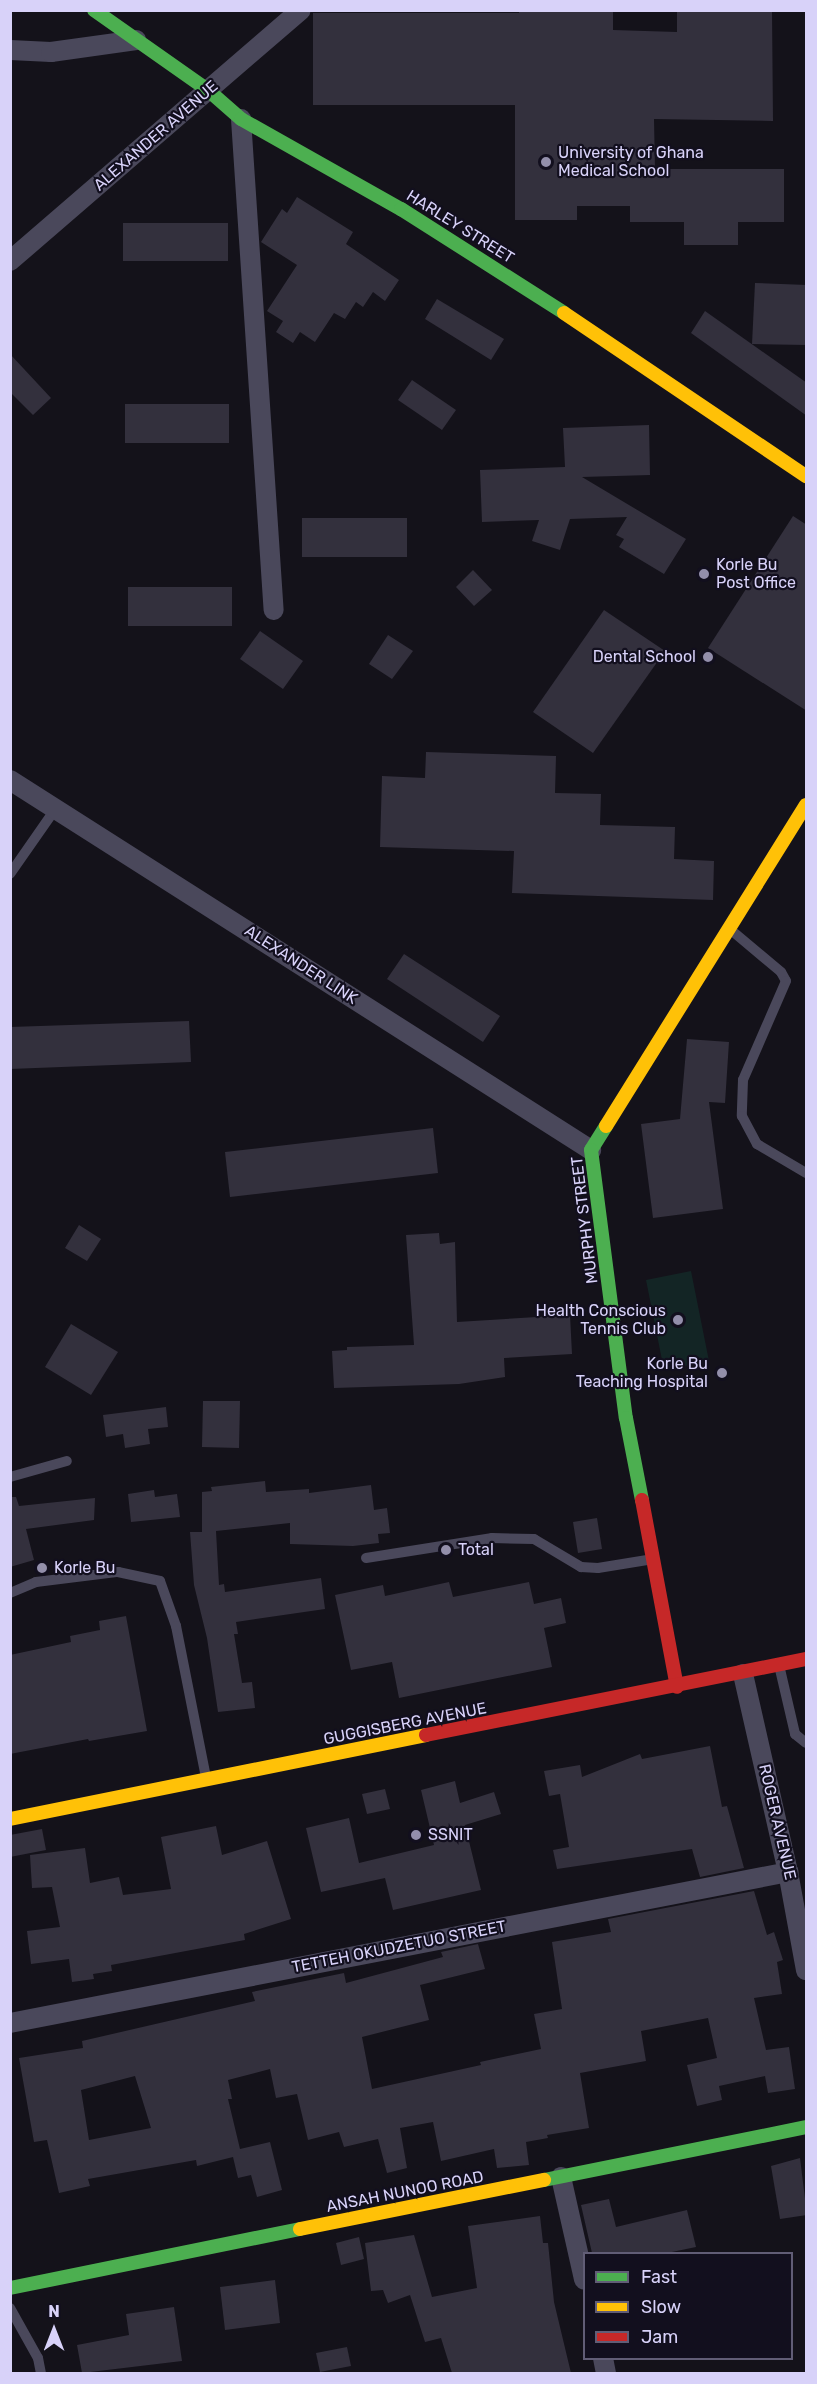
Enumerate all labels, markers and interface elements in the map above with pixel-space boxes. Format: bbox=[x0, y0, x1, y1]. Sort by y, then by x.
street label: ALEXANDER AVENUE bbox=[90, 77, 222, 195]
place label: University of Ghana Medical School bbox=[558, 143, 705, 181]
marker: University of Ghana Medical School bbox=[539, 155, 553, 169]
street label: HARLEY STREET bbox=[402, 186, 518, 268]
place label: Korle Bu Post Office bbox=[716, 555, 796, 593]
marker: Korle Bu Post Office bbox=[697, 567, 711, 581]
place label: Dental School bbox=[593, 647, 696, 667]
marker: Dental School bbox=[701, 650, 715, 664]
street label: ALEXANDER LINK bbox=[241, 921, 361, 1009]
street label: MURPHY STREET bbox=[568, 1155, 602, 1285]
place label: Health Conscious Tennis Club bbox=[536, 1301, 666, 1339]
marker: Health Conscious Tennis Club bbox=[671, 1313, 685, 1327]
place label: Korle Bu Teaching Hospital bbox=[576, 1354, 708, 1392]
marker: Korle Bu Teaching Hospital bbox=[713, 1364, 731, 1382]
place label: Total bbox=[458, 1540, 494, 1560]
marker: Total bbox=[439, 1543, 453, 1557]
place label: Korle Bu bbox=[54, 1558, 115, 1578]
marker: Korle Bu bbox=[35, 1561, 49, 1575]
street label: GUGGISBERG AVENUE bbox=[322, 1699, 488, 1749]
street label: ROGER AVENUE bbox=[754, 1762, 800, 1882]
place label: SSNIT bbox=[428, 1825, 473, 1845]
marker: SSNIT bbox=[409, 1828, 423, 1842]
street label: TETTEH OKUDZETUO STREET bbox=[290, 1917, 508, 1977]
street label: ANSAH NUNOO ROAD bbox=[325, 2167, 485, 2217]
legend bbox=[583, 2252, 793, 2360]
text: Fast bbox=[641, 2266, 677, 2288]
text: Slow bbox=[641, 2296, 681, 2318]
north arrow bbox=[24, 2300, 84, 2360]
text: N bbox=[48, 2302, 60, 2321]
text: Jam bbox=[641, 2326, 678, 2348]

